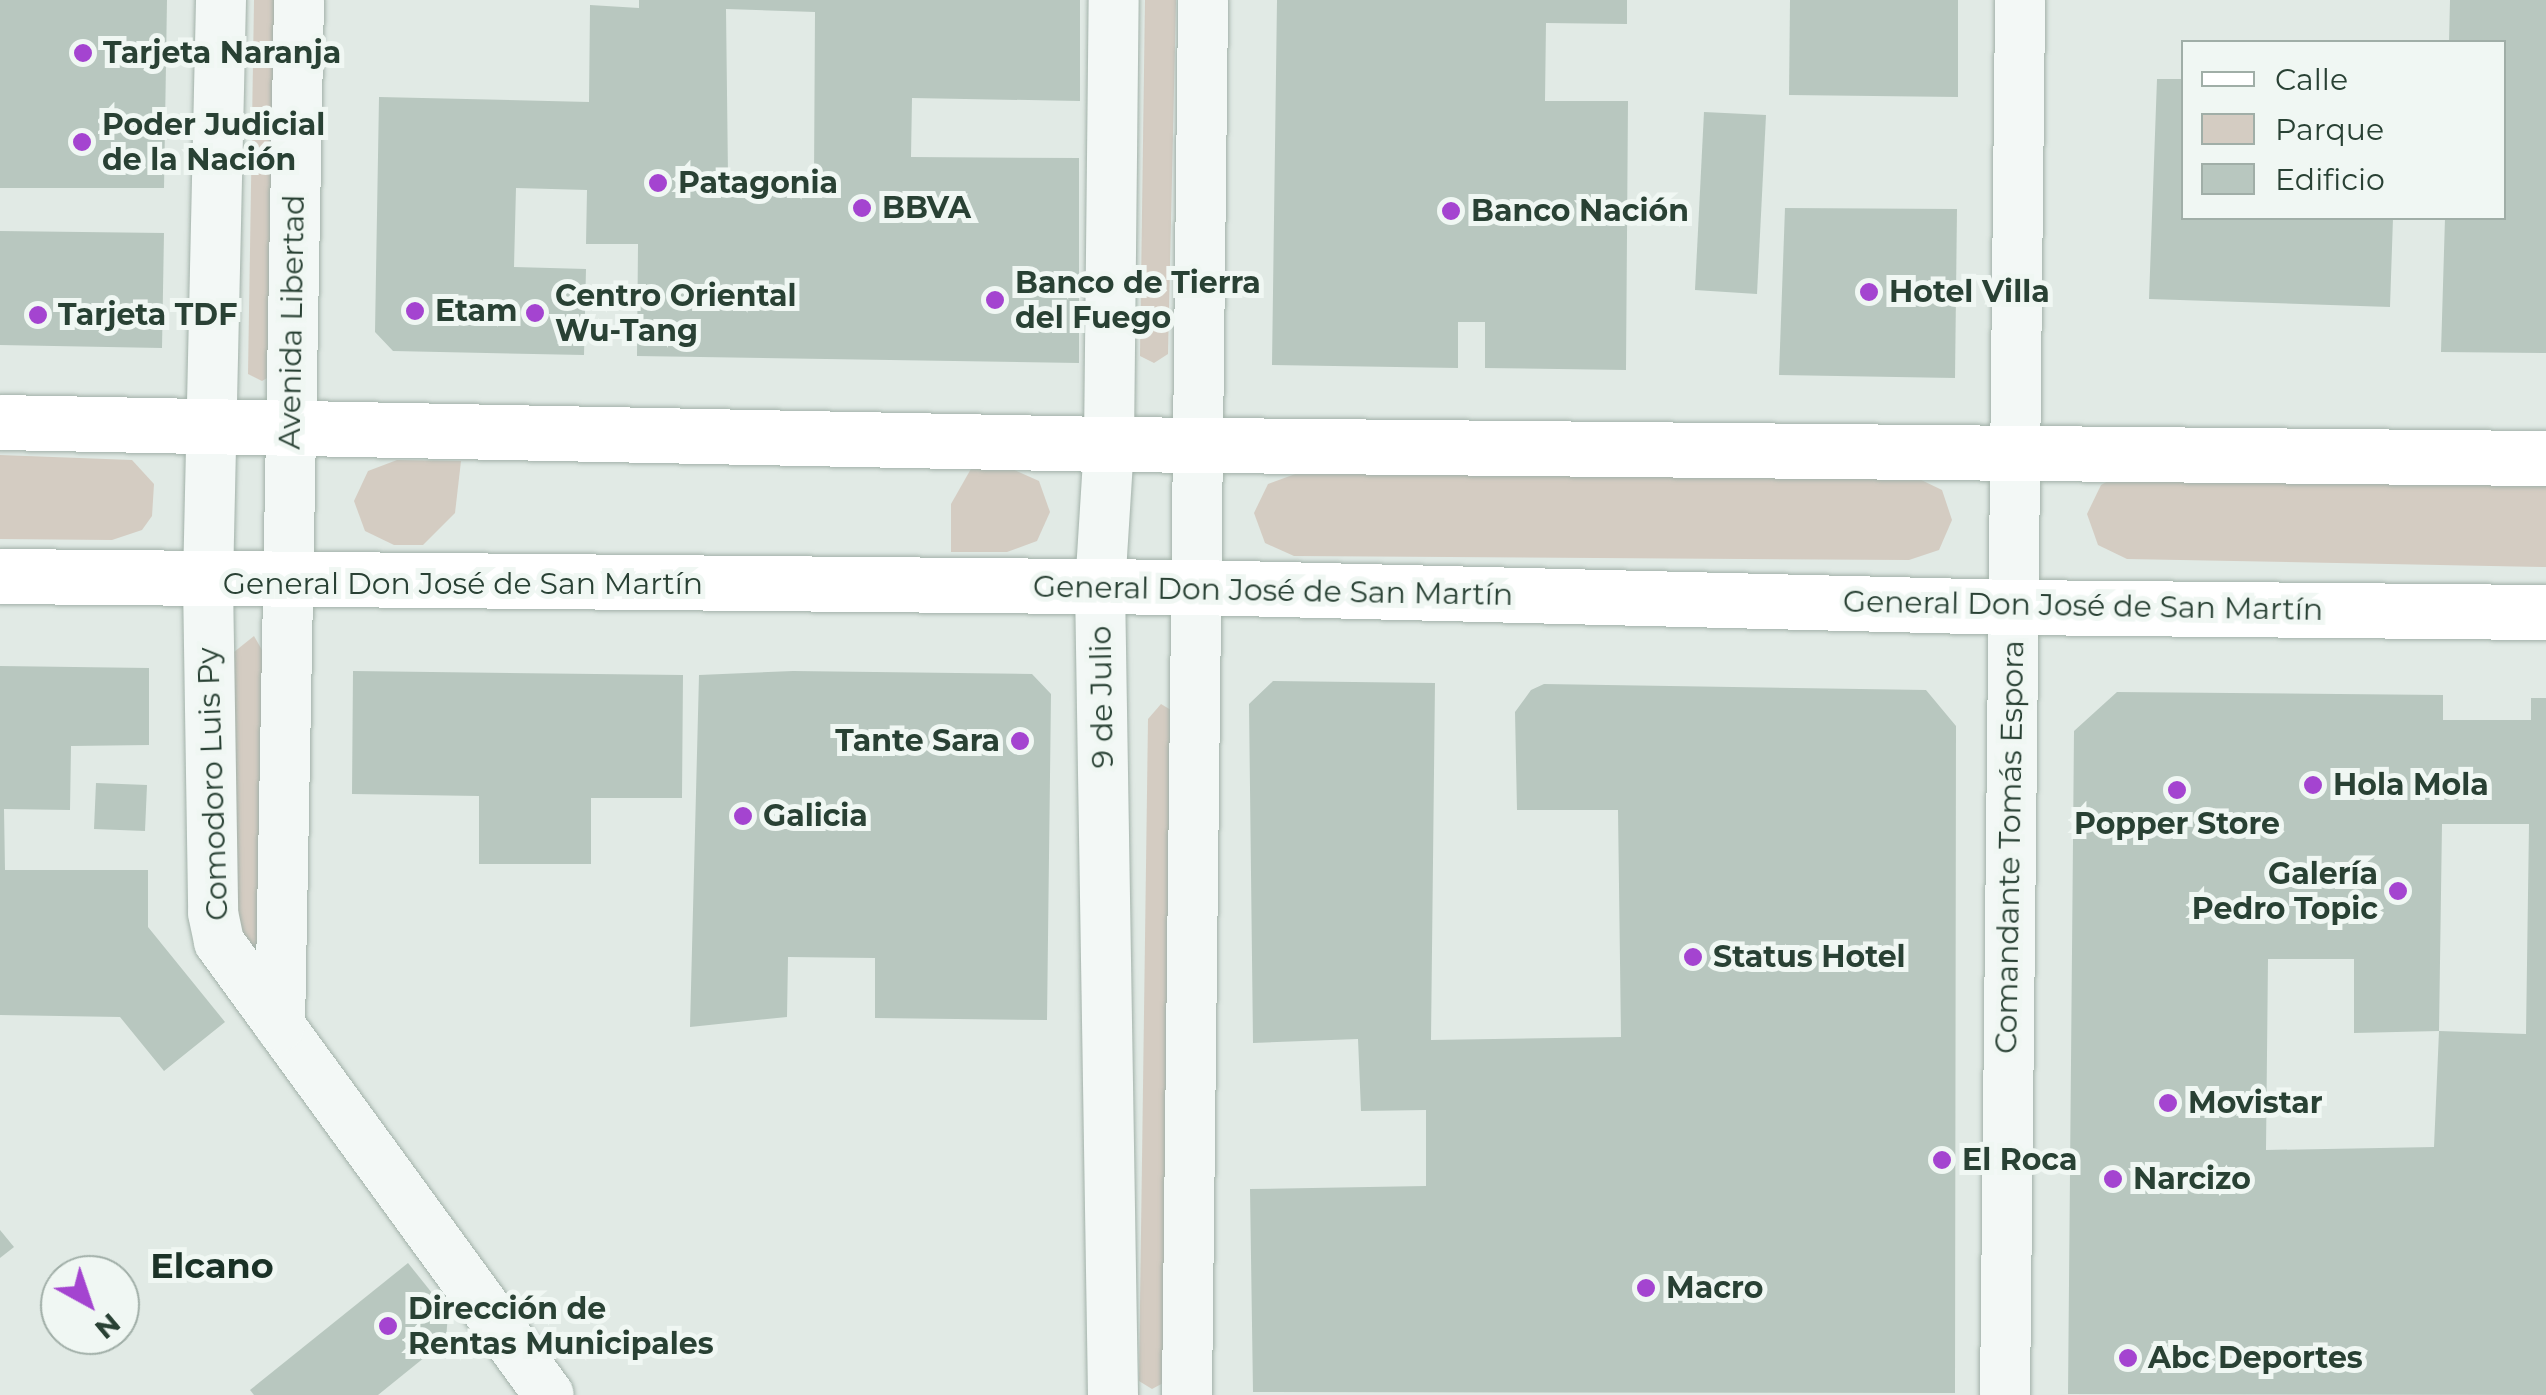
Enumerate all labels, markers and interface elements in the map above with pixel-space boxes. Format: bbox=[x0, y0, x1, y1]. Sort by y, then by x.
place label: Tarjeta Naranja bbox=[103, 35, 341, 71]
legend bbox=[2181, 40, 2506, 220]
marker: Tarjeta Naranja bbox=[72, 42, 94, 64]
text: Calle bbox=[2275, 61, 2348, 98]
place label: Poder Judicial de la Nación bbox=[102, 107, 325, 178]
text: Parque bbox=[2275, 111, 2384, 148]
marker: Poder Judicial de la Nación bbox=[71, 131, 93, 153]
text: Edificio bbox=[2275, 161, 2385, 198]
place label: Patagonia bbox=[678, 165, 838, 201]
marker: Patagonia bbox=[647, 172, 669, 194]
place label: BBVA bbox=[882, 190, 971, 226]
place label: Banco Nación bbox=[1471, 193, 1689, 229]
street label: Avenida Libertad bbox=[272, 194, 312, 450]
marker: BBVA bbox=[851, 197, 873, 219]
marker: Banco Nación bbox=[1440, 200, 1462, 222]
place label: Banco de Tierra del Fuego bbox=[1015, 265, 1261, 336]
place label: Hotel Villa bbox=[1889, 274, 2050, 310]
place label: Centro Oriental Wu-Tang bbox=[555, 278, 797, 348]
marker: Hotel Villa bbox=[1858, 281, 1880, 303]
marker: Banco de Tierra del Fuego bbox=[984, 289, 1006, 311]
place label: Etam bbox=[435, 293, 517, 329]
place label: Tarjeta TDF bbox=[58, 297, 237, 333]
marker: Etam bbox=[404, 300, 426, 322]
marker: Centro Oriental Wu-Tang bbox=[524, 302, 546, 324]
marker: Tarjeta TDF bbox=[27, 304, 49, 326]
street label: General Don José de San Martín bbox=[223, 566, 703, 602]
street label: General Don José de San Martín bbox=[1033, 569, 1513, 613]
street label: General Don José de San Martín bbox=[1843, 584, 2323, 628]
street label: 9 de Julio bbox=[1083, 625, 1121, 769]
street label: Comandante Tomás Espora bbox=[1988, 640, 2032, 1054]
street label: Comodoro Luis Py bbox=[190, 647, 236, 921]
place label: Tante Sara bbox=[835, 723, 1000, 759]
marker: Tante Sara bbox=[1009, 730, 1031, 752]
place label: Hola Mola bbox=[2333, 767, 2489, 803]
marker: Hola Mola bbox=[2302, 774, 2324, 796]
marker: Popper Store bbox=[2166, 779, 2188, 801]
place label: Galicia bbox=[763, 798, 868, 834]
marker: Galicia bbox=[732, 805, 754, 827]
place label: Popper Store bbox=[2074, 806, 2280, 842]
place label: Galería Pedro Topic bbox=[2192, 856, 2378, 926]
marker: Galería Pedro Topic bbox=[2387, 880, 2409, 902]
place label: Status Hotel bbox=[1713, 939, 1906, 975]
marker: Status Hotel bbox=[1682, 946, 1704, 968]
place label: Movistar bbox=[2188, 1085, 2323, 1121]
marker: Movistar bbox=[2157, 1092, 2179, 1114]
place label: El Roca bbox=[1962, 1142, 2078, 1178]
marker: El Roca bbox=[1931, 1149, 1953, 1171]
place label: Narcizo bbox=[2133, 1161, 2251, 1197]
marker: Narcizo bbox=[2102, 1168, 2124, 1190]
district label: Elcano bbox=[150, 1245, 274, 1287]
north arrow bbox=[40, 1255, 140, 1355]
place label: Macro bbox=[1666, 1270, 1763, 1306]
marker: Macro bbox=[1635, 1277, 1657, 1299]
place label: Dirección de Rentas Municipales bbox=[408, 1291, 714, 1362]
text: N bbox=[88, 1306, 128, 1347]
marker: Dirección de Rentas Municipales bbox=[377, 1315, 399, 1337]
place label: Abc Deportes bbox=[2148, 1340, 2363, 1376]
marker: Abc Deportes bbox=[2117, 1347, 2139, 1369]

